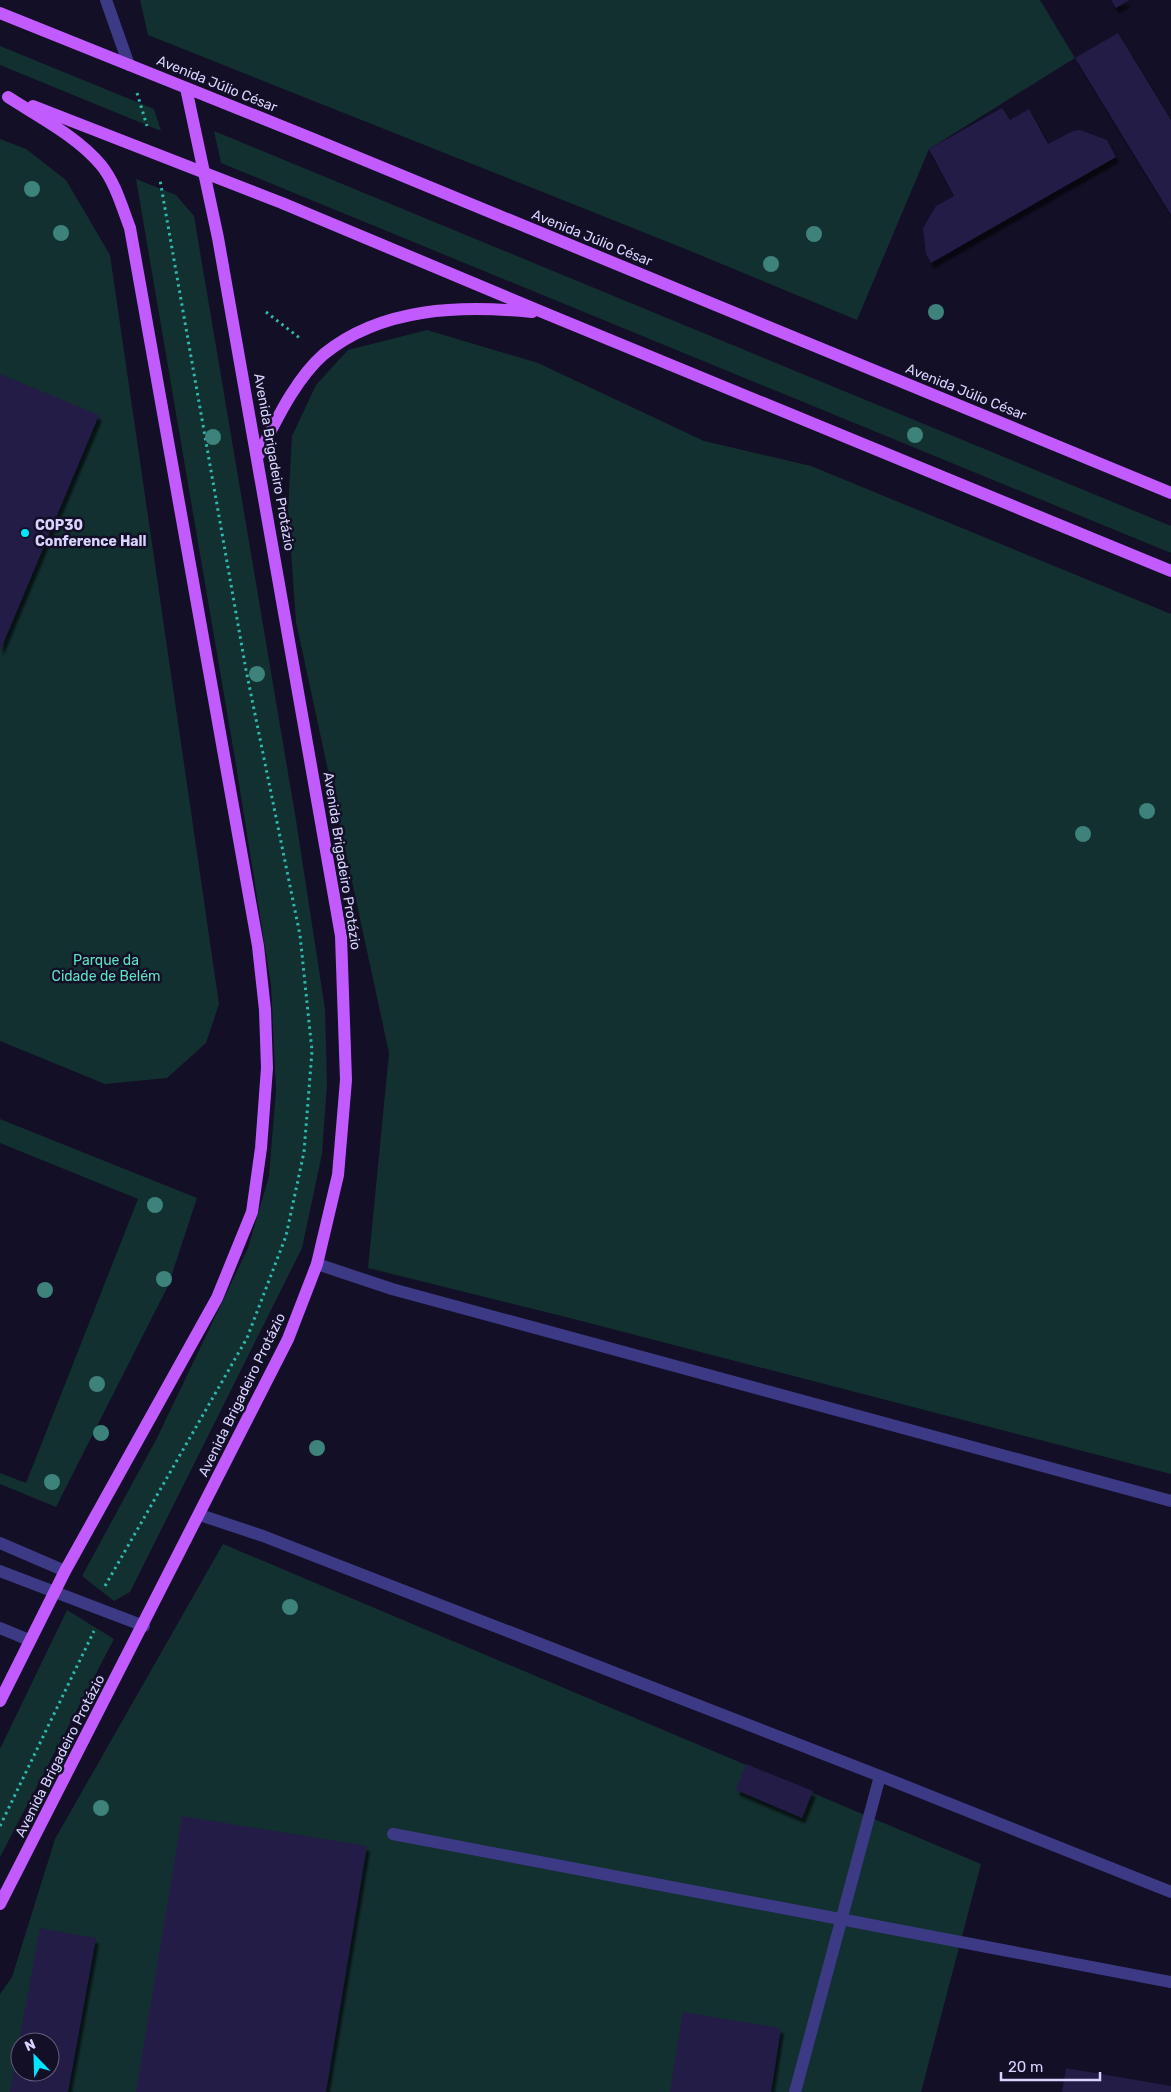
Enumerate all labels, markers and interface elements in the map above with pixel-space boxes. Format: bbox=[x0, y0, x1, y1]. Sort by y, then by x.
street label: Avenida Júlio César bbox=[154, 52, 280, 116]
street label: Avenida Júlio César bbox=[529, 206, 655, 270]
street label: Avenida Júlio César bbox=[903, 360, 1029, 424]
street label: Avenida Brigadeiro Protázio bbox=[250, 372, 298, 552]
place label: COP30 Conference Hall bbox=[35, 517, 147, 550]
marker: COP30 Conference Hall bbox=[19, 527, 31, 539]
street label: Avenida Brigadeiro Protázio bbox=[320, 771, 364, 951]
park label: Parque da Cidade de Belém bbox=[52, 952, 160, 985]
street label: Avenida Brigadeiro Protázio bbox=[195, 1310, 289, 1480]
street label: Avenida Brigadeiro Protázio bbox=[12, 1672, 108, 1840]
north arrow bbox=[10, 2032, 60, 2082]
text: N bbox=[22, 2036, 38, 2055]
scale bar bbox=[1001, 2050, 1100, 2082]
text: 20 m bbox=[1008, 2058, 1043, 2076]

